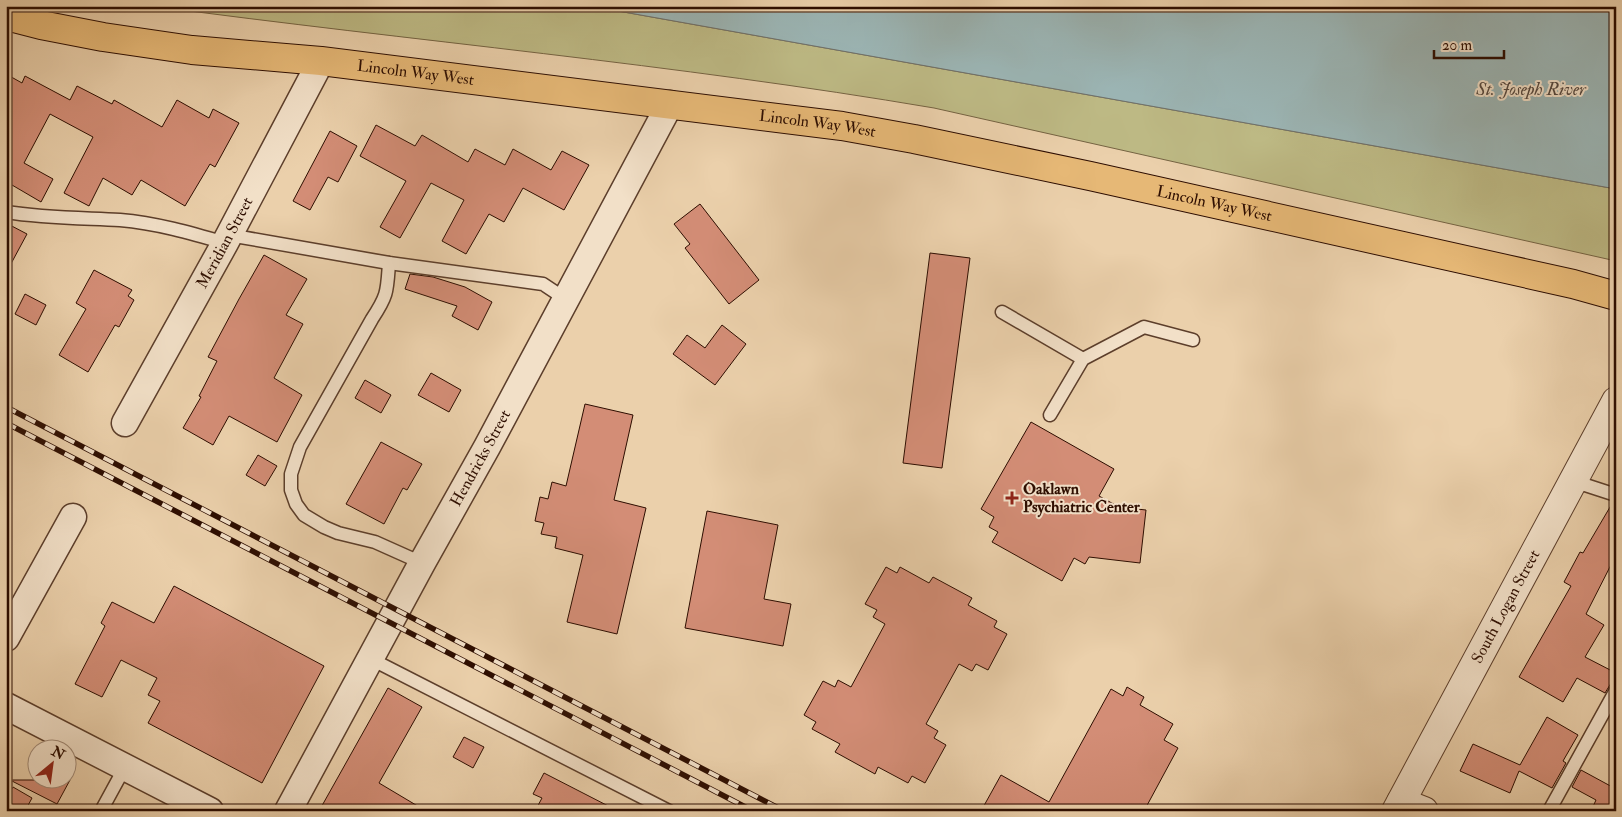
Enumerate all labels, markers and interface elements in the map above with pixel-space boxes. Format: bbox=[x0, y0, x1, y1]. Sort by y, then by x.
scale bar bbox=[1434, 28, 1504, 60]
text: 20 m bbox=[1442, 36, 1472, 55]
street label: Lincoln Way West bbox=[356, 56, 475, 90]
water label: St. Joseph River bbox=[1475, 78, 1587, 101]
street label: Lincoln Way West bbox=[758, 106, 877, 142]
street label: Lincoln Way West bbox=[1155, 181, 1274, 226]
street label: Meridian Street bbox=[192, 194, 257, 292]
street label: Hendricks Street bbox=[446, 406, 515, 510]
place label: Oaklawn Psychiatric Center bbox=[1023, 479, 1141, 518]
marker: Oaklawn Psychiatric Center bbox=[1005, 491, 1019, 505]
street label: South Logan Street bbox=[1467, 546, 1544, 667]
north arrow bbox=[28, 740, 78, 790]
text: N bbox=[48, 742, 68, 764]

